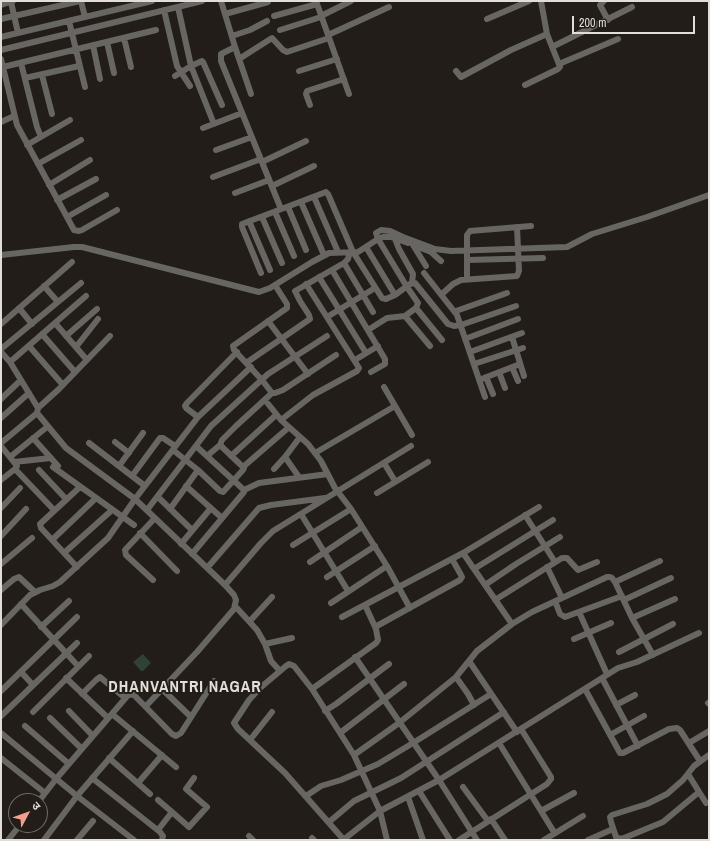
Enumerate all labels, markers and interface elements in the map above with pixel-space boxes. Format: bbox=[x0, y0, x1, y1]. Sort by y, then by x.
scale bar bbox=[574, 8, 697, 34]
text: 200 m bbox=[579, 15, 606, 31]
district label: DHANVANTRI NAGAR bbox=[108, 678, 262, 698]
north arrow bbox=[8, 793, 48, 833]
text: उ bbox=[29, 799, 44, 813]

